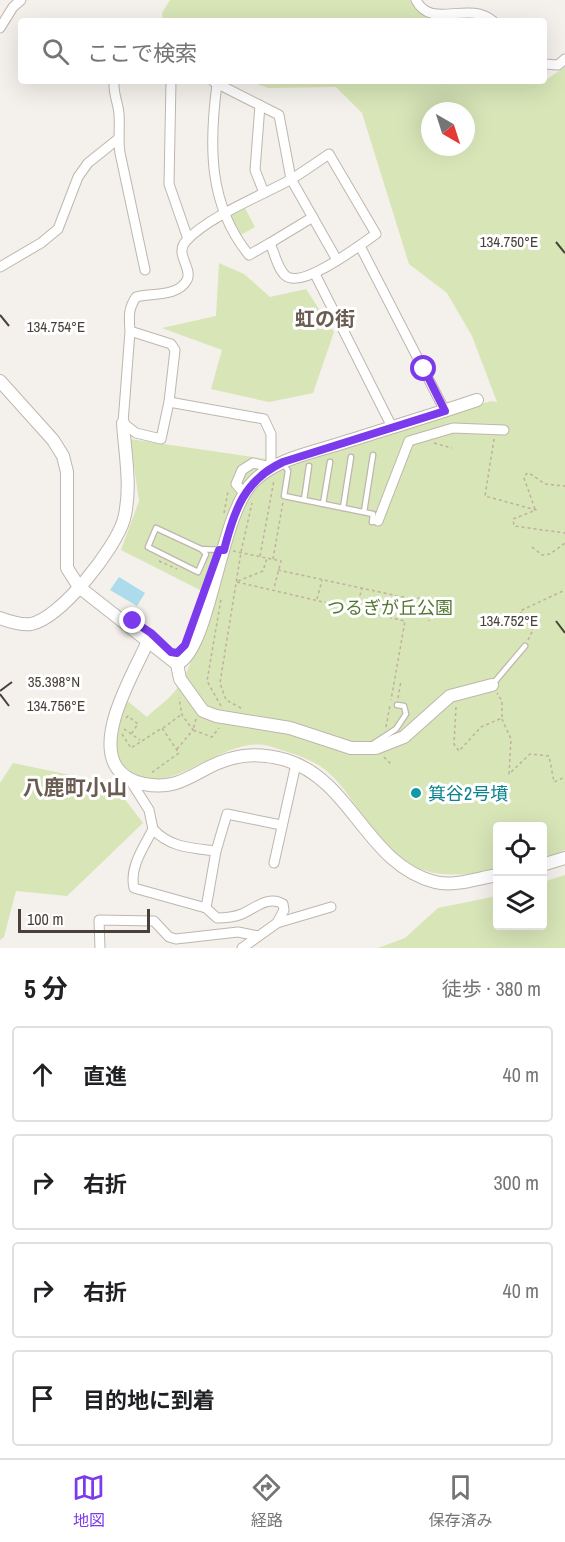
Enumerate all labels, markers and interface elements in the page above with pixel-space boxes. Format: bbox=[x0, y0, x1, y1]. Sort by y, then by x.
search box bbox=[18, 18, 547, 84]
icon: search bbox=[39, 35, 72, 68]
text: ここで検索 bbox=[87, 38, 197, 68]
north arrow bbox=[421, 102, 475, 156]
text: 134.750°E bbox=[480, 231, 538, 252]
district label: 虹の街 bbox=[295, 305, 355, 332]
text: 134.754°E bbox=[27, 316, 85, 337]
route start bbox=[410, 355, 436, 381]
park label: つるぎが丘公園 bbox=[327, 595, 453, 620]
route end bbox=[119, 607, 145, 633]
text: 134.752°E bbox=[480, 610, 538, 631]
text: 35.398°N bbox=[28, 671, 80, 692]
text: 134.756°E bbox=[27, 695, 85, 716]
district label: 八鹿町小山 bbox=[23, 773, 128, 802]
place label: 箕谷2号墳 bbox=[428, 781, 508, 806]
marker: 箕谷2号墳 bbox=[409, 786, 423, 800]
map controls bbox=[493, 822, 547, 930]
button: locate bbox=[493, 822, 547, 876]
button: layers bbox=[493, 876, 547, 930]
scale bar bbox=[18, 906, 150, 934]
text: 100 m bbox=[27, 908, 63, 930]
text: 5 分 bbox=[24, 971, 68, 1006]
text: 徒歩 · 380 m bbox=[442, 975, 541, 1002]
icon: ahead bbox=[26, 1058, 59, 1091]
text: 直進 bbox=[83, 1061, 127, 1091]
text: 40 m bbox=[503, 1061, 539, 1088]
icon: right bbox=[26, 1166, 59, 1199]
text: 右折 bbox=[83, 1169, 127, 1199]
text: 300 m bbox=[493, 1169, 539, 1196]
icon: right bbox=[26, 1274, 59, 1307]
text: 右折 bbox=[83, 1277, 127, 1307]
text: 40 m bbox=[503, 1277, 539, 1304]
icon: arrive bbox=[26, 1382, 59, 1415]
text: 目的地に到着 bbox=[83, 1385, 215, 1415]
tab: 地図 bbox=[72, 1471, 105, 1531]
tab: 経路 bbox=[250, 1471, 283, 1531]
tab: 保存済み bbox=[428, 1471, 492, 1531]

